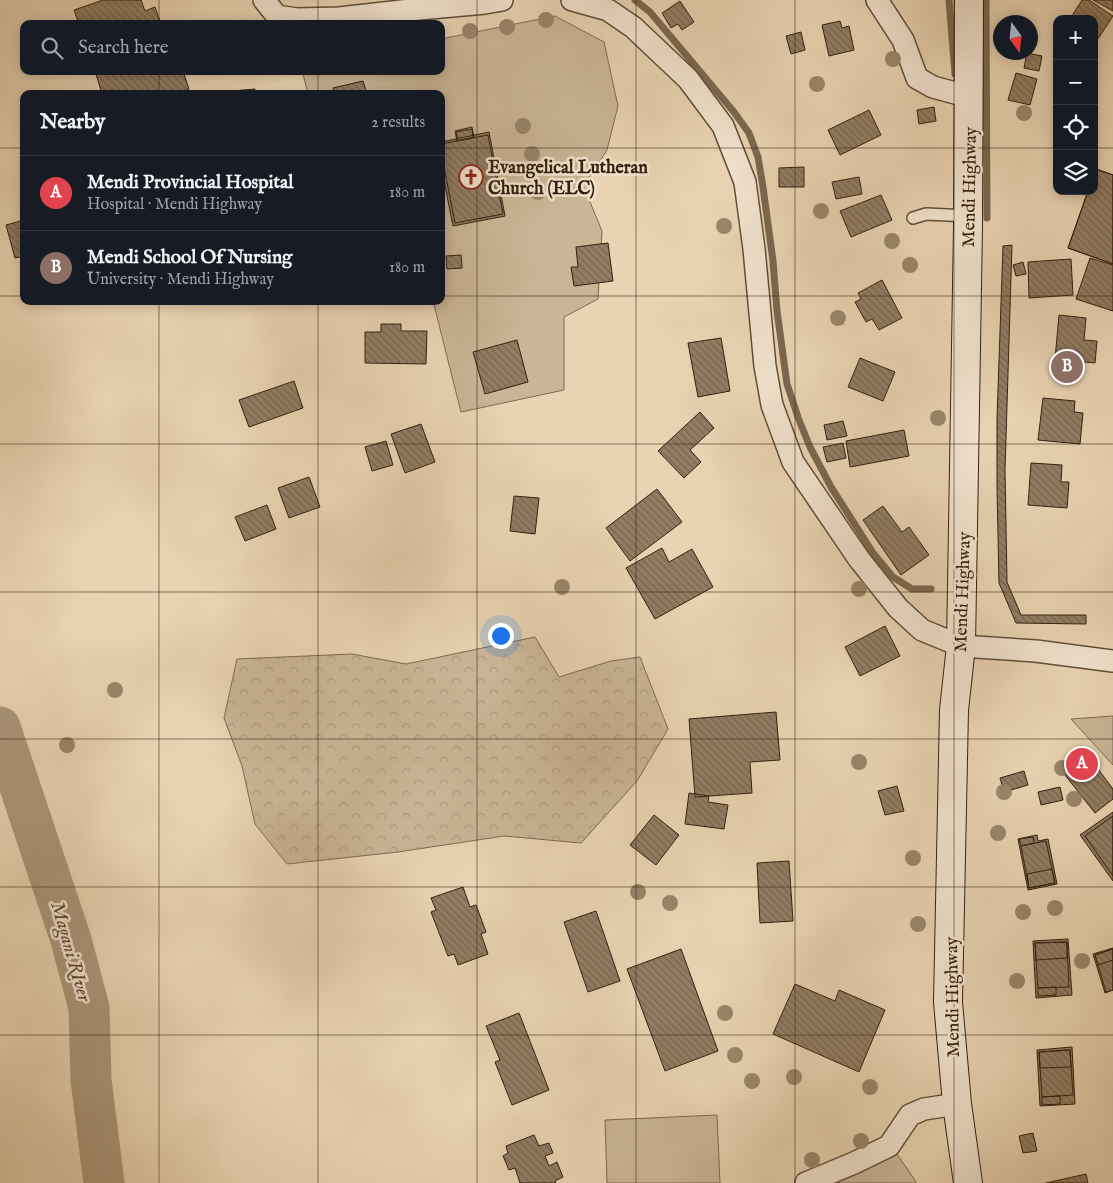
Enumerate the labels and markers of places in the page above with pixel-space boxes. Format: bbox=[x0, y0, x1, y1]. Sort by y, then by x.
place label: Evangelical Lutheran Church (ELC) bbox=[488, 157, 648, 201]
church icon: Evangelical Lutheran Church (ELC) bbox=[458, 164, 484, 190]
pin: B bbox=[1051, 348, 1083, 386]
pin: A bbox=[1066, 745, 1098, 783]

